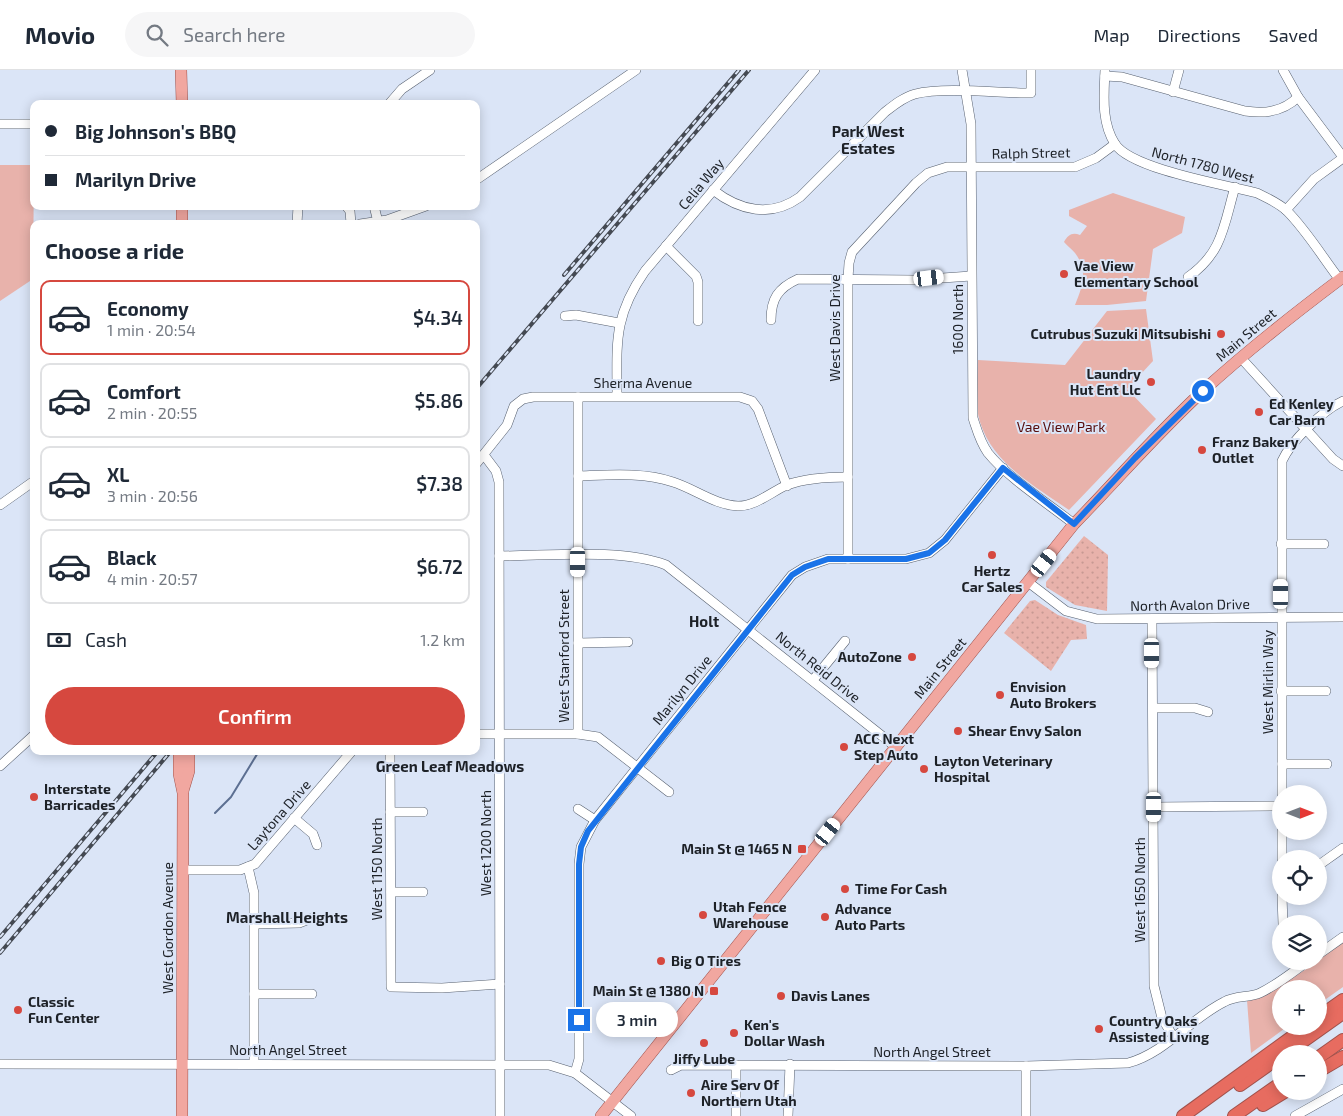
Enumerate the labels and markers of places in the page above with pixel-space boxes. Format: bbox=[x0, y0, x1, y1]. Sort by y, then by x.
place label: Vae View Elementary School bbox=[1074, 257, 1199, 290]
marker: Vae View Elementary School bbox=[1058, 268, 1070, 280]
place label: Cutrubus Suzuki Mitsubishi bbox=[1030, 325, 1211, 342]
marker: Cutrubus Suzuki Mitsubishi bbox=[1215, 328, 1227, 340]
place label: Laundry Hut Ent Llc bbox=[1070, 365, 1141, 398]
marker: Laundry Hut Ent Llc bbox=[1145, 376, 1157, 388]
place label: Ed Kenley Car Barn bbox=[1269, 395, 1334, 428]
marker: Ed Kenley Car Barn bbox=[1253, 406, 1265, 418]
place label: Franz Bakery Outlet bbox=[1212, 433, 1299, 466]
marker: Franz Bakery Outlet bbox=[1196, 444, 1208, 456]
marker: Hertz Car Sales bbox=[986, 549, 998, 561]
place label: Hertz Car Sales bbox=[961, 562, 1023, 595]
place label: AutoZone bbox=[838, 648, 902, 665]
marker: AutoZone bbox=[906, 651, 918, 663]
place label: Envision Auto Brokers bbox=[1010, 678, 1096, 711]
marker: Envision Auto Brokers bbox=[994, 689, 1006, 701]
place label: Shear Envy Salon bbox=[968, 722, 1082, 739]
marker: Shear Envy Salon bbox=[952, 725, 964, 737]
place label: ACC Next Step Auto bbox=[854, 730, 918, 763]
marker: ACC Next Step Auto bbox=[838, 741, 850, 753]
place label: Layton Veterinary Hospital bbox=[934, 752, 1053, 785]
marker: Layton Veterinary Hospital bbox=[918, 763, 930, 775]
place label: Interstate Barricades bbox=[44, 780, 116, 813]
marker: Interstate Barricades bbox=[28, 791, 40, 803]
place label: Main St @ 1465 N bbox=[681, 840, 792, 857]
marker: Main St @ 1465 N bbox=[796, 843, 808, 855]
place label: Time For Cash bbox=[855, 880, 947, 897]
marker: Time For Cash bbox=[839, 883, 851, 895]
place label: Utah Fence Warehouse bbox=[713, 898, 789, 931]
place label: Advance Auto Parts bbox=[835, 900, 905, 933]
marker: Utah Fence Warehouse bbox=[697, 909, 709, 921]
marker: Advance Auto Parts bbox=[819, 911, 831, 923]
place label: Big O Tires bbox=[671, 952, 741, 969]
marker: Big O Tires bbox=[655, 955, 667, 967]
place label: Main St @ 1380 N bbox=[593, 982, 704, 999]
marker: Main St @ 1380 N bbox=[708, 985, 720, 997]
place label: Davis Lanes bbox=[791, 987, 870, 1004]
marker: Davis Lanes bbox=[775, 990, 787, 1002]
place label: Classic Fun Center bbox=[28, 993, 100, 1026]
marker: Classic Fun Center bbox=[12, 1004, 24, 1016]
place label: Country Oaks Assisted Living bbox=[1109, 1012, 1209, 1045]
place label: Ken's Dollar Wash bbox=[744, 1016, 825, 1049]
marker: Country Oaks Assisted Living bbox=[1093, 1023, 1105, 1035]
marker: Ken's Dollar Wash bbox=[728, 1027, 740, 1039]
marker: Jiffy Lube bbox=[698, 1037, 710, 1049]
place label: Jiffy Lube bbox=[673, 1050, 735, 1067]
place label: Aire Serv Of Northern Utah bbox=[701, 1076, 797, 1109]
marker: Aire Serv Of Northern Utah bbox=[685, 1087, 697, 1099]

